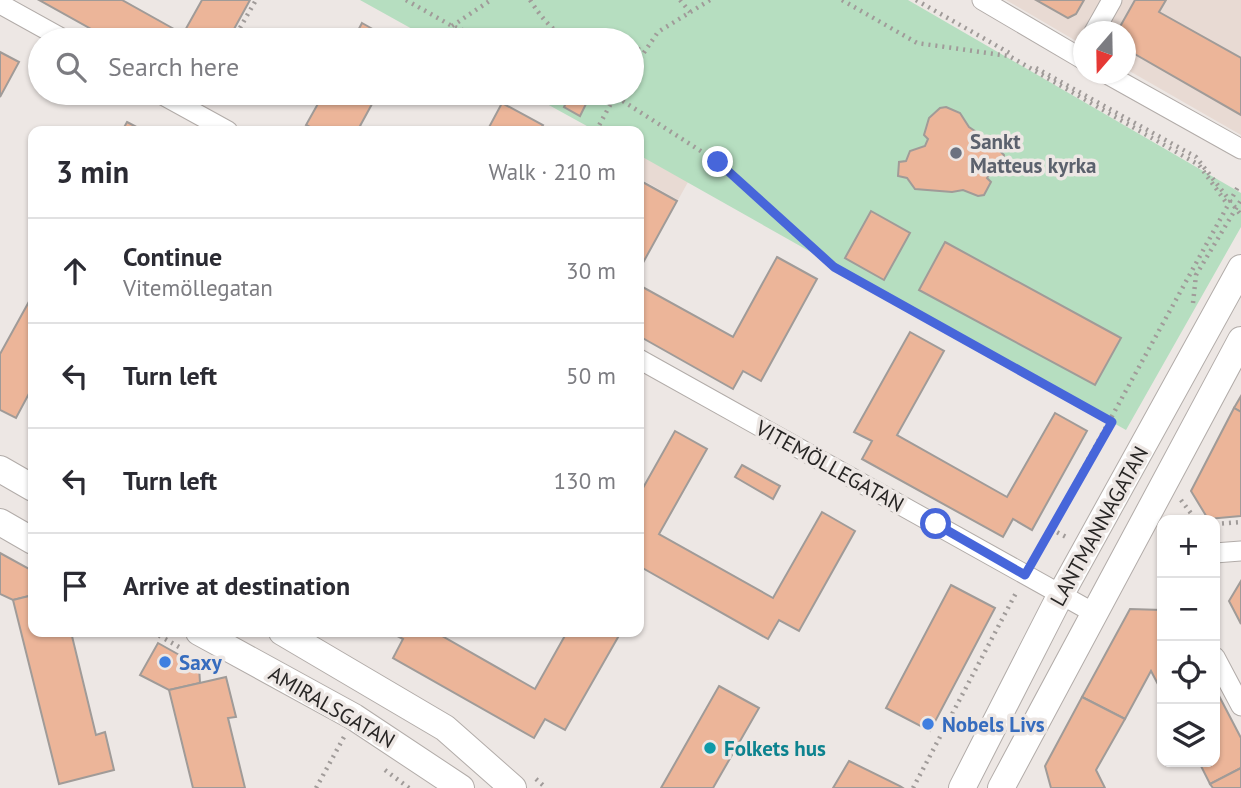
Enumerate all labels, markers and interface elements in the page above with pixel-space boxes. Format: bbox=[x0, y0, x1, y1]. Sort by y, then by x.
north arrow bbox=[1073, 21, 1136, 84]
search box bbox=[28, 28, 644, 105]
icon: search bbox=[52, 48, 90, 86]
text: Search here bbox=[108, 50, 239, 83]
place label: Sankt Matteus kyrka bbox=[970, 128, 1097, 179]
marker: Sankt Matteus kyrka bbox=[948, 145, 964, 161]
route end bbox=[702, 146, 733, 177]
text: 3 min bbox=[56, 152, 129, 191]
text: Walk · 210 m bbox=[489, 157, 616, 186]
text: Continue bbox=[123, 240, 222, 273]
icon: ahead bbox=[56, 252, 94, 290]
text: 30 m bbox=[566, 256, 616, 285]
text: Vitemöllegatan bbox=[123, 273, 273, 302]
icon: left bbox=[56, 357, 94, 395]
text: Turn left bbox=[123, 359, 217, 392]
text: 50 m bbox=[566, 361, 616, 390]
street label: VITEMÖLLEGATAN bbox=[750, 414, 909, 518]
street label: LANTMANNAGATAN bbox=[1044, 441, 1154, 611]
icon: left bbox=[56, 462, 94, 500]
text: Turn left bbox=[123, 464, 217, 497]
text: 130 m bbox=[554, 466, 616, 495]
route start bbox=[920, 508, 951, 539]
map controls bbox=[1157, 515, 1220, 767]
button: + bbox=[1157, 515, 1220, 578]
icon: arrive bbox=[56, 567, 94, 605]
text: Arrive at destination bbox=[123, 569, 350, 602]
button: − bbox=[1157, 578, 1220, 641]
button: locate bbox=[1157, 641, 1220, 704]
place label: Saxy bbox=[179, 649, 223, 676]
marker: Saxy bbox=[157, 654, 173, 670]
street label: AMIRALSGATAN bbox=[264, 660, 400, 754]
button: layers bbox=[1157, 704, 1220, 767]
place label: Nobels Livs bbox=[942, 711, 1045, 738]
marker: Nobels Livs bbox=[920, 716, 936, 732]
place label: Folkets hus bbox=[724, 735, 826, 762]
marker: Folkets hus bbox=[702, 740, 718, 756]

